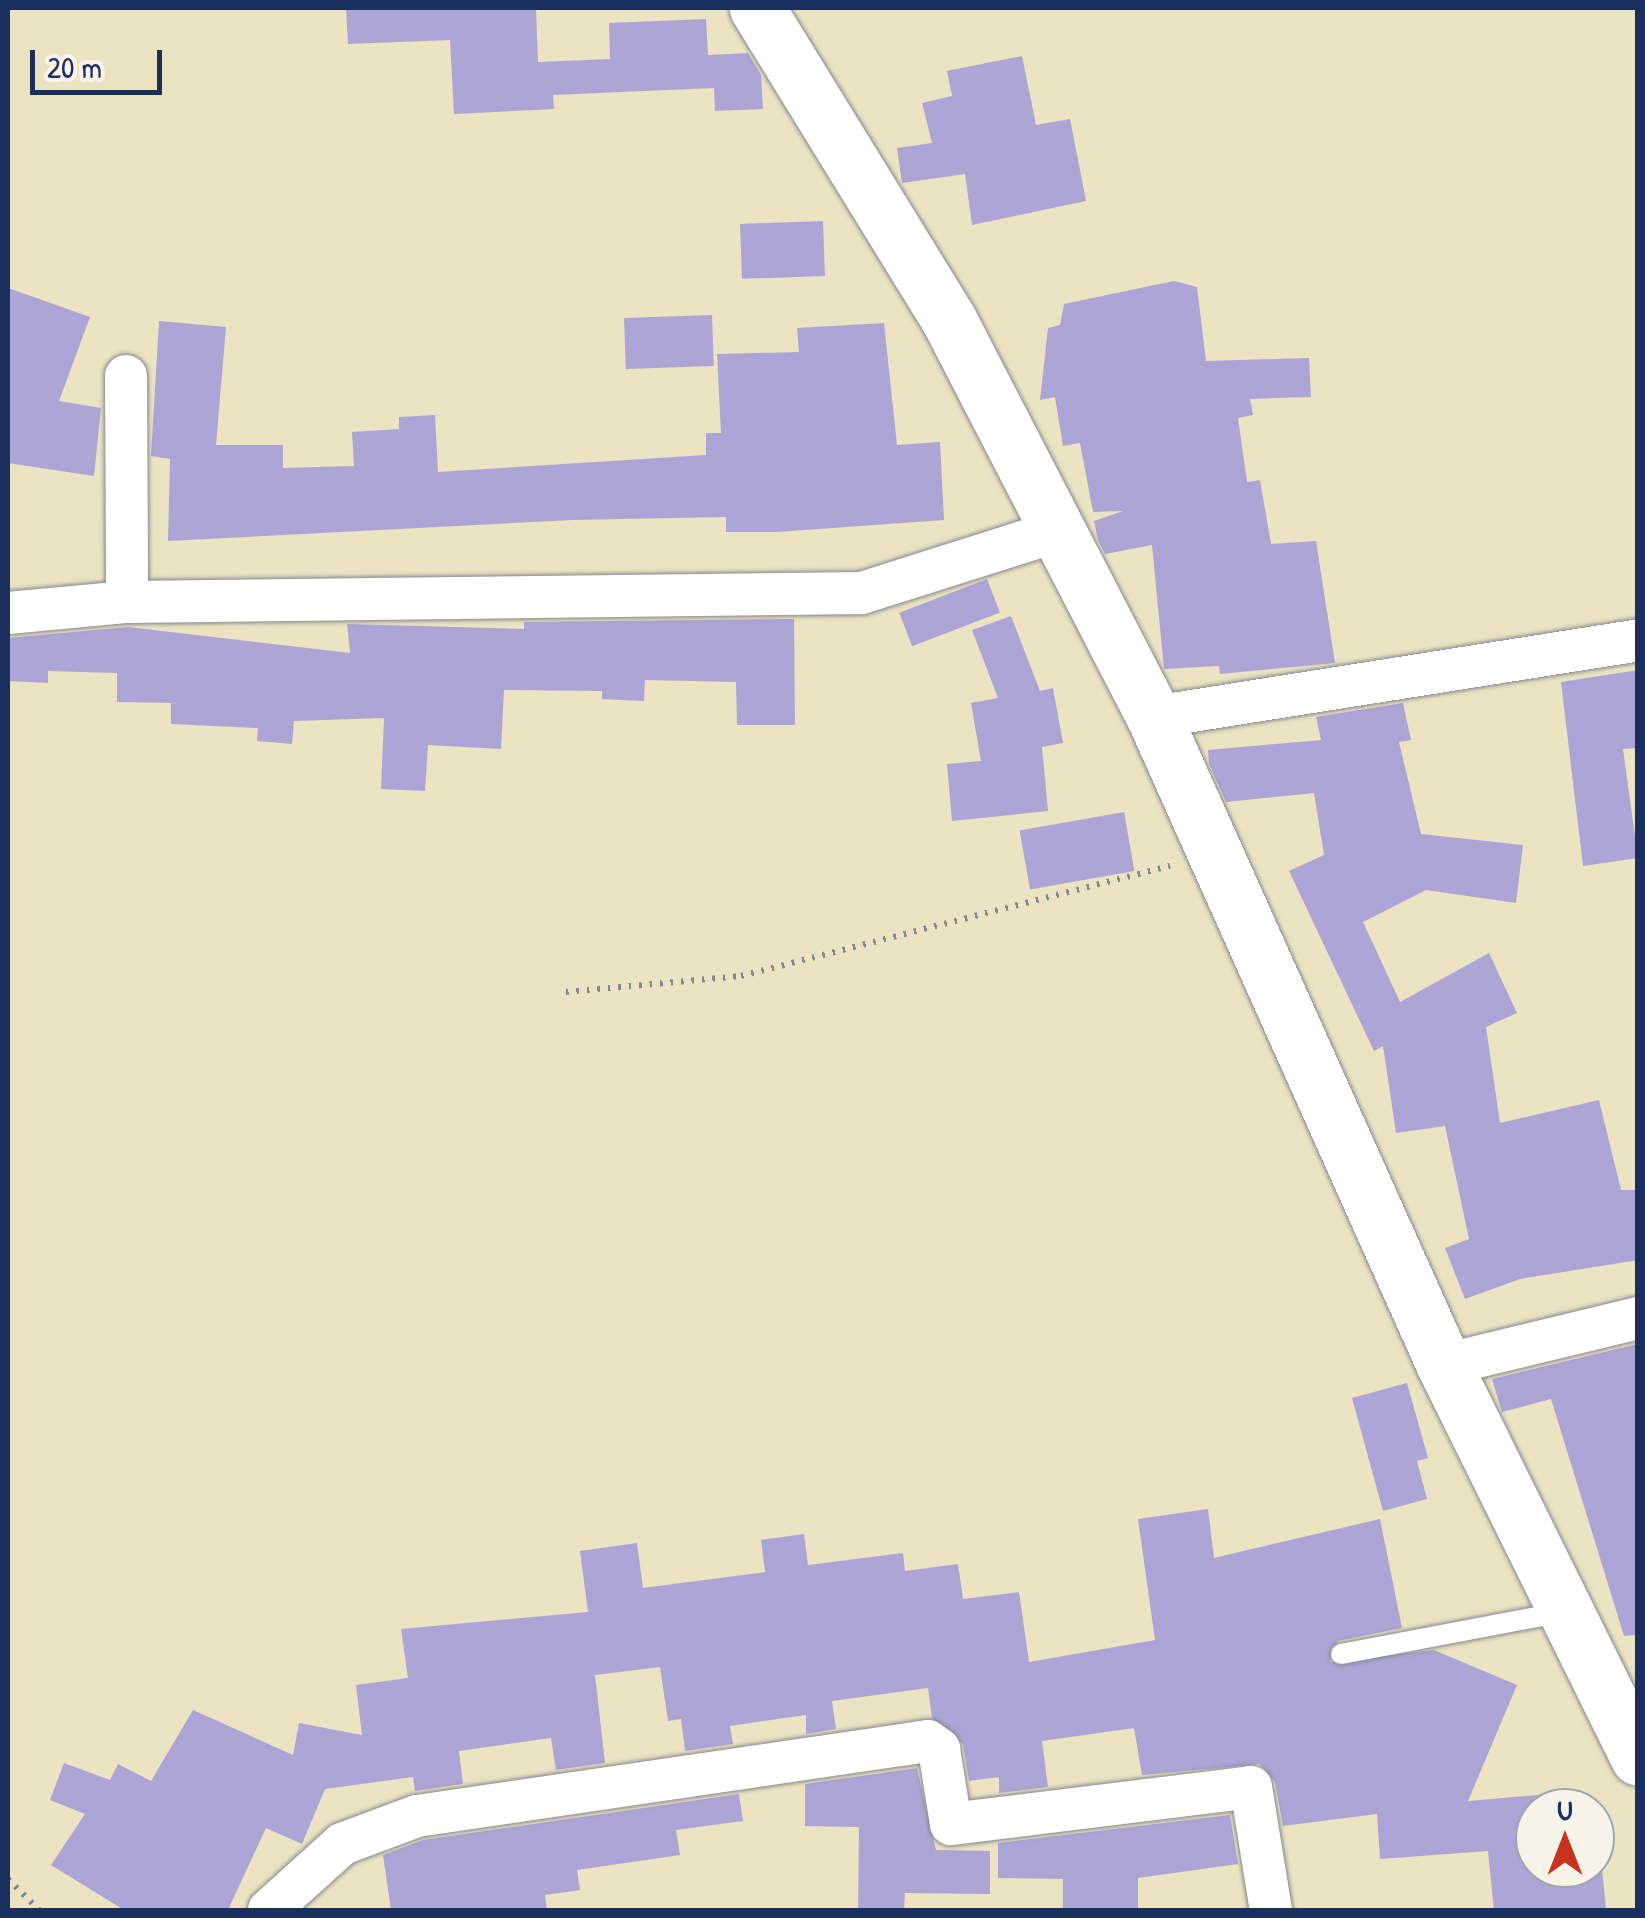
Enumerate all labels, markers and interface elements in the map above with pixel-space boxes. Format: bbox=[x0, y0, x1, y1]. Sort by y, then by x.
scale bar bbox=[35, 30, 168, 92]
text: 20 m bbox=[47, 47, 102, 87]
north arrow bbox=[1515, 1788, 1615, 1888]
text: U bbox=[1557, 1791, 1573, 1829]

